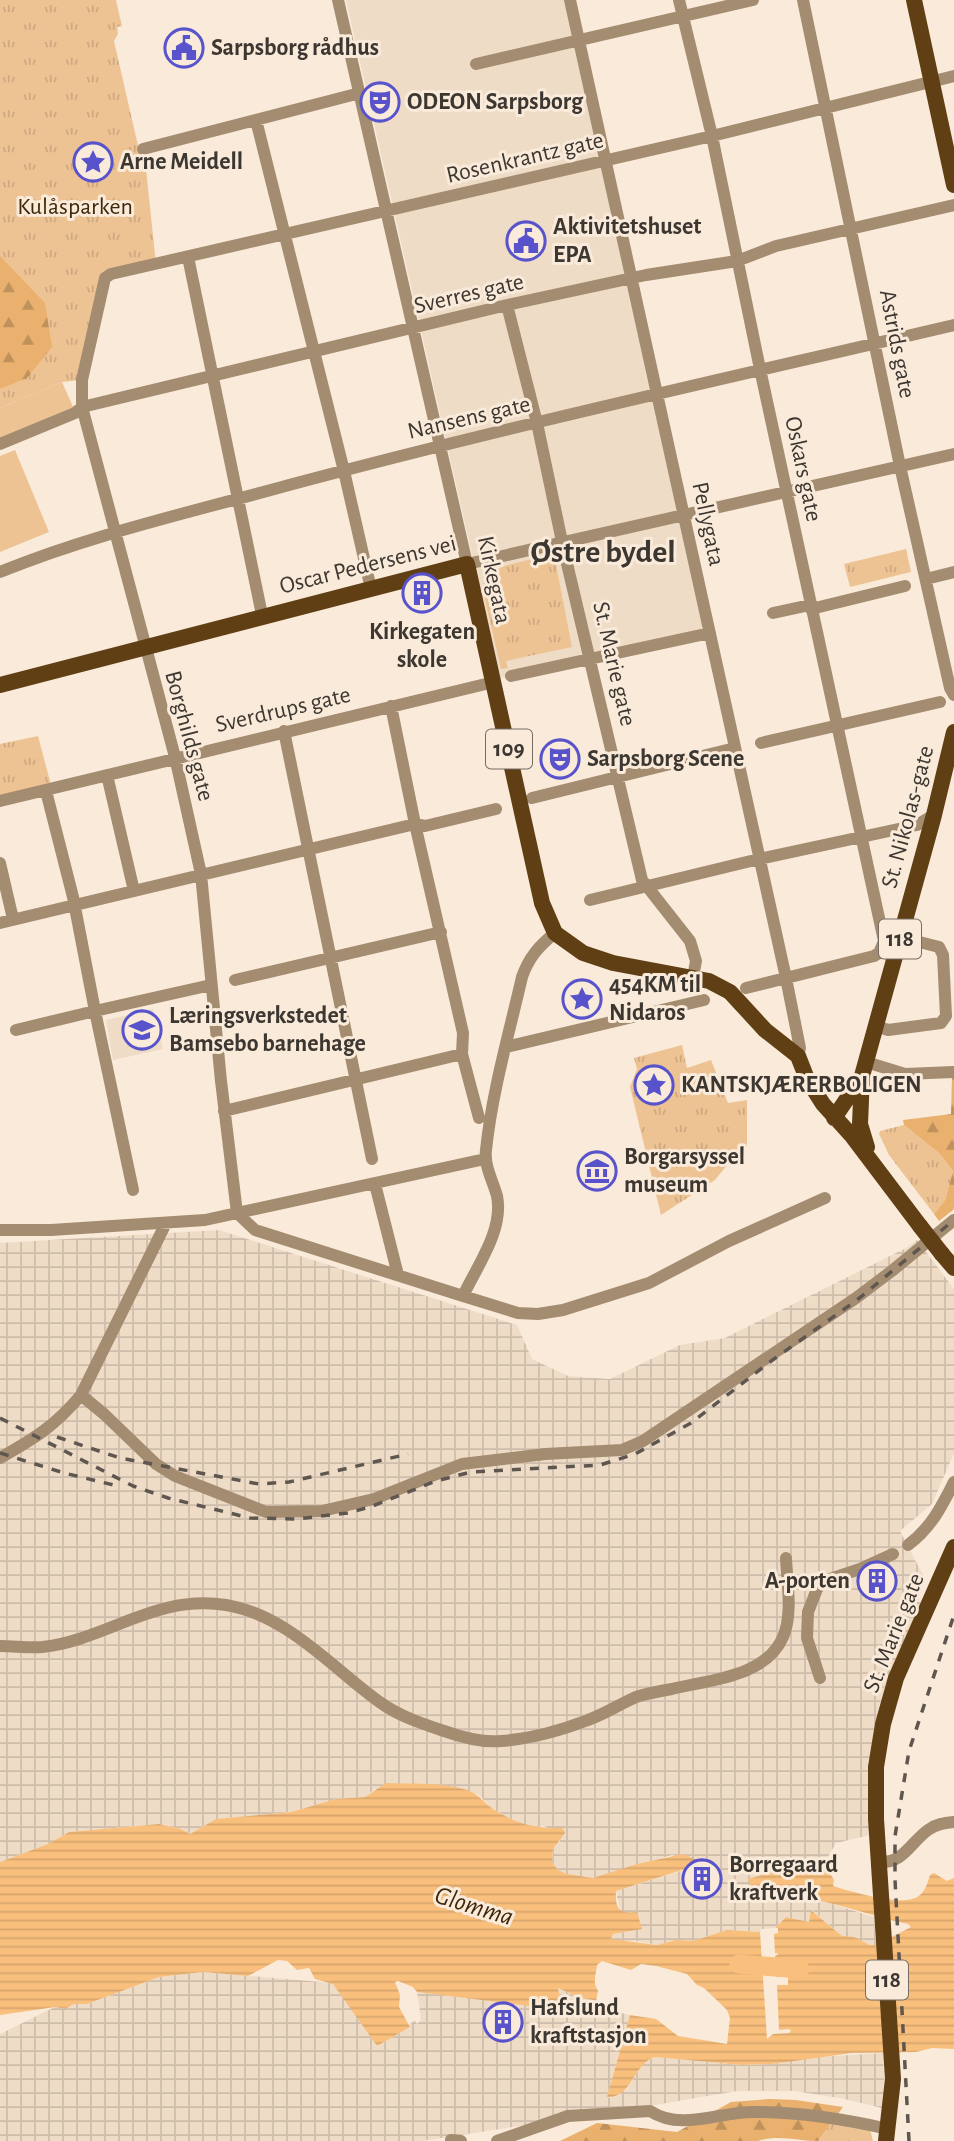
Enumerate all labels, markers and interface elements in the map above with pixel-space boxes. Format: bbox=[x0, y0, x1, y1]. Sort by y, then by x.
public building icon: Sarpsborg rådhus bbox=[163, 27, 205, 69]
place label: Sarpsborg rådhus bbox=[211, 36, 379, 60]
theatre icon: ODEON Sarpsborg bbox=[359, 81, 401, 123]
place label: ODEON Sarpsborg bbox=[407, 90, 584, 114]
street label: Rosenkrantz gate bbox=[444, 128, 606, 188]
place icon: Arne Meidell bbox=[72, 141, 114, 183]
place label: Arne Meidell bbox=[120, 150, 243, 174]
park label: Kulåsparken bbox=[17, 195, 133, 219]
place label: Aktivitetshuset EPA bbox=[553, 215, 701, 267]
public building icon: Aktivitetshuset EPA bbox=[505, 220, 547, 262]
street label: Sverres gate bbox=[412, 270, 526, 318]
street label: Astrids gate bbox=[875, 288, 919, 400]
street label: Nansens gate bbox=[405, 392, 533, 444]
street label: Oskars gate bbox=[780, 414, 826, 524]
street label: Pellygata bbox=[687, 480, 729, 568]
street label: Oscar Pedersens vei bbox=[277, 531, 459, 599]
street label: Kirkegata bbox=[473, 534, 515, 626]
district label: Østre bydel bbox=[530, 536, 676, 568]
building icon: Kirkegaten skole bbox=[401, 572, 443, 614]
street label: St. Marie gate bbox=[588, 600, 640, 728]
place label: Kirkegaten skole bbox=[369, 620, 475, 672]
street label: Borghilds gate bbox=[160, 668, 218, 804]
street label: Sverdrups gate bbox=[213, 683, 353, 737]
road number: 109 bbox=[486, 730, 532, 768]
theatre icon: Sarpsborg Scene bbox=[539, 738, 581, 780]
street label: St. Nikolas-gate bbox=[877, 743, 939, 891]
place label: Sarpsborg Scene bbox=[587, 747, 744, 771]
road number: 118 bbox=[879, 920, 921, 958]
place label: 454KM til Nidaros bbox=[609, 973, 701, 1025]
place icon: 454KM til Nidaros bbox=[561, 978, 603, 1020]
place label: Læringsverkstedet Bamsebo barnehage bbox=[169, 1004, 366, 1056]
school or university icon: Læringsverkstedet Bamsebo barnehage bbox=[121, 1009, 163, 1051]
place icon: KANTSKJÆRERBOLIGEN bbox=[633, 1064, 675, 1106]
place label: KANTSKJÆRERBOLIGEN bbox=[681, 1073, 922, 1097]
place label: Borgarsyssel museum bbox=[624, 1145, 745, 1197]
museum icon: Borgarsyssel museum bbox=[576, 1150, 618, 1192]
building icon: A-porten bbox=[856, 1560, 898, 1602]
place label: A-porten bbox=[765, 1569, 850, 1593]
street label: St. Marie gate bbox=[859, 1570, 929, 1696]
place label: Borregaard kraftverk bbox=[729, 1853, 838, 1905]
building icon: Borregaard kraftverk bbox=[681, 1858, 723, 1900]
water label: Glomma bbox=[432, 1882, 516, 1930]
road number: 118 bbox=[866, 1960, 908, 1999]
place label: Hafslund kraftstasjon bbox=[530, 1996, 647, 2048]
building icon: Hafslund kraftstasjon bbox=[482, 2001, 524, 2043]

